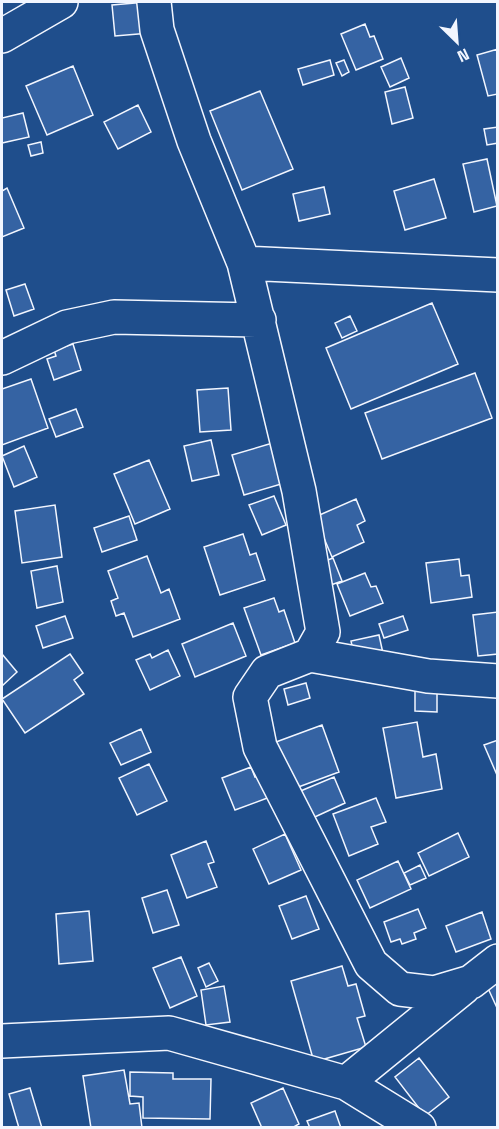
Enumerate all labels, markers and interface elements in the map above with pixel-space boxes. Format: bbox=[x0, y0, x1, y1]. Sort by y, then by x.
north arrow bbox=[427, 12, 487, 72]
text: N bbox=[454, 43, 472, 67]

